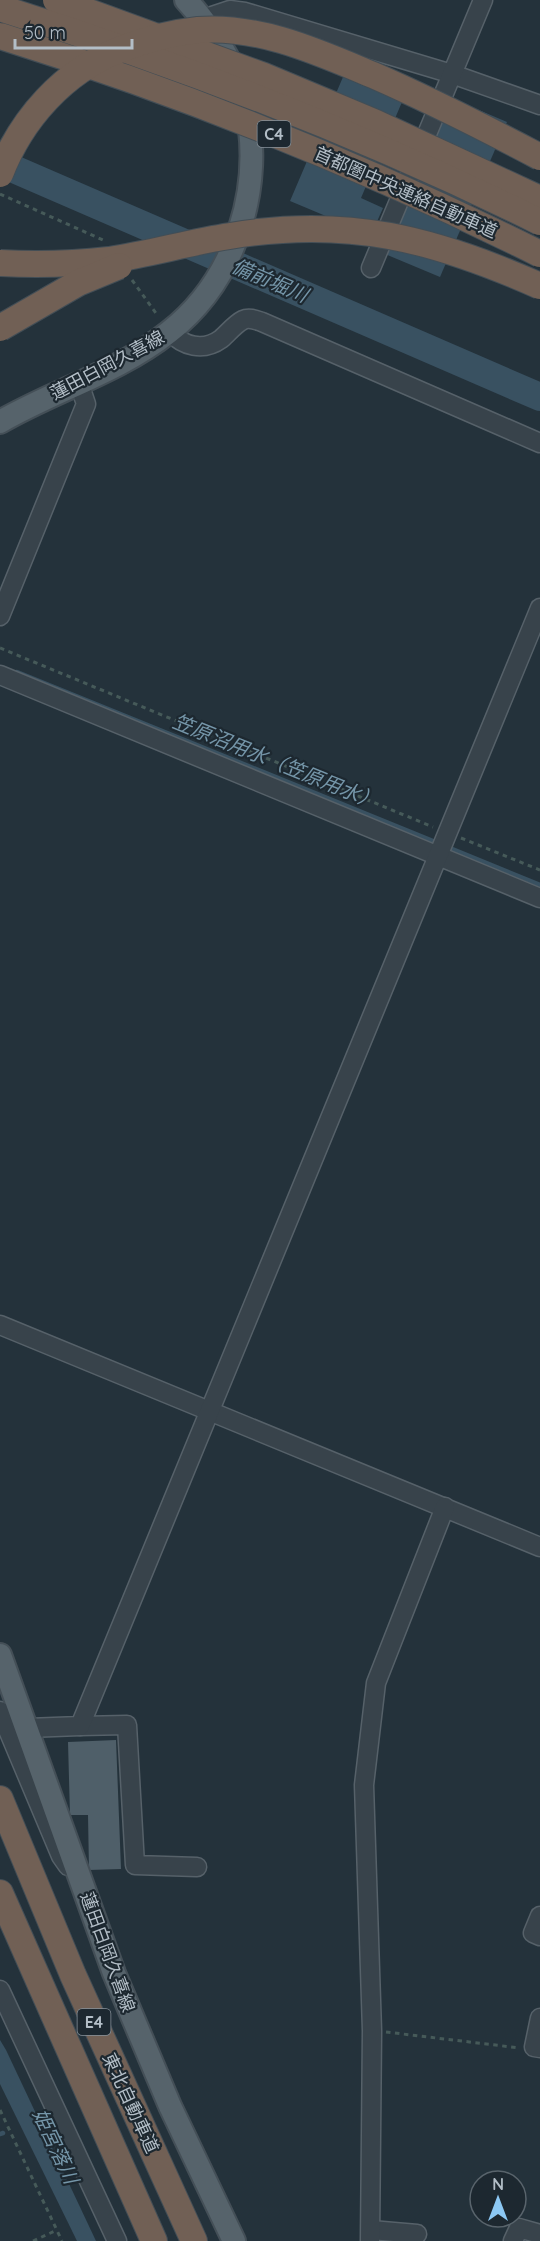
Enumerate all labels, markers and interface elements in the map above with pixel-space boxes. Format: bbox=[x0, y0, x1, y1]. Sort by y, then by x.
scale bar bbox=[15, 12, 132, 50]
text: 50 m bbox=[24, 21, 66, 44]
road number: C4 bbox=[258, 121, 290, 147]
street label: 首都圏中央連絡自動車道 bbox=[311, 141, 501, 243]
water label: 備前堀川 bbox=[228, 253, 314, 308]
street label: 蓮田白岡久喜線 bbox=[46, 325, 168, 405]
water label: 笠原沼用水（笠原用水） bbox=[169, 708, 383, 814]
street label: 蓮田白岡久喜線 bbox=[76, 1889, 140, 2015]
road number: E4 bbox=[78, 2009, 110, 2035]
street label: 東北自動車道 bbox=[98, 2049, 164, 2157]
water label: 姫宮落川 bbox=[28, 2104, 85, 2189]
north arrow bbox=[468, 2169, 528, 2229]
text: N bbox=[492, 2174, 504, 2194]

